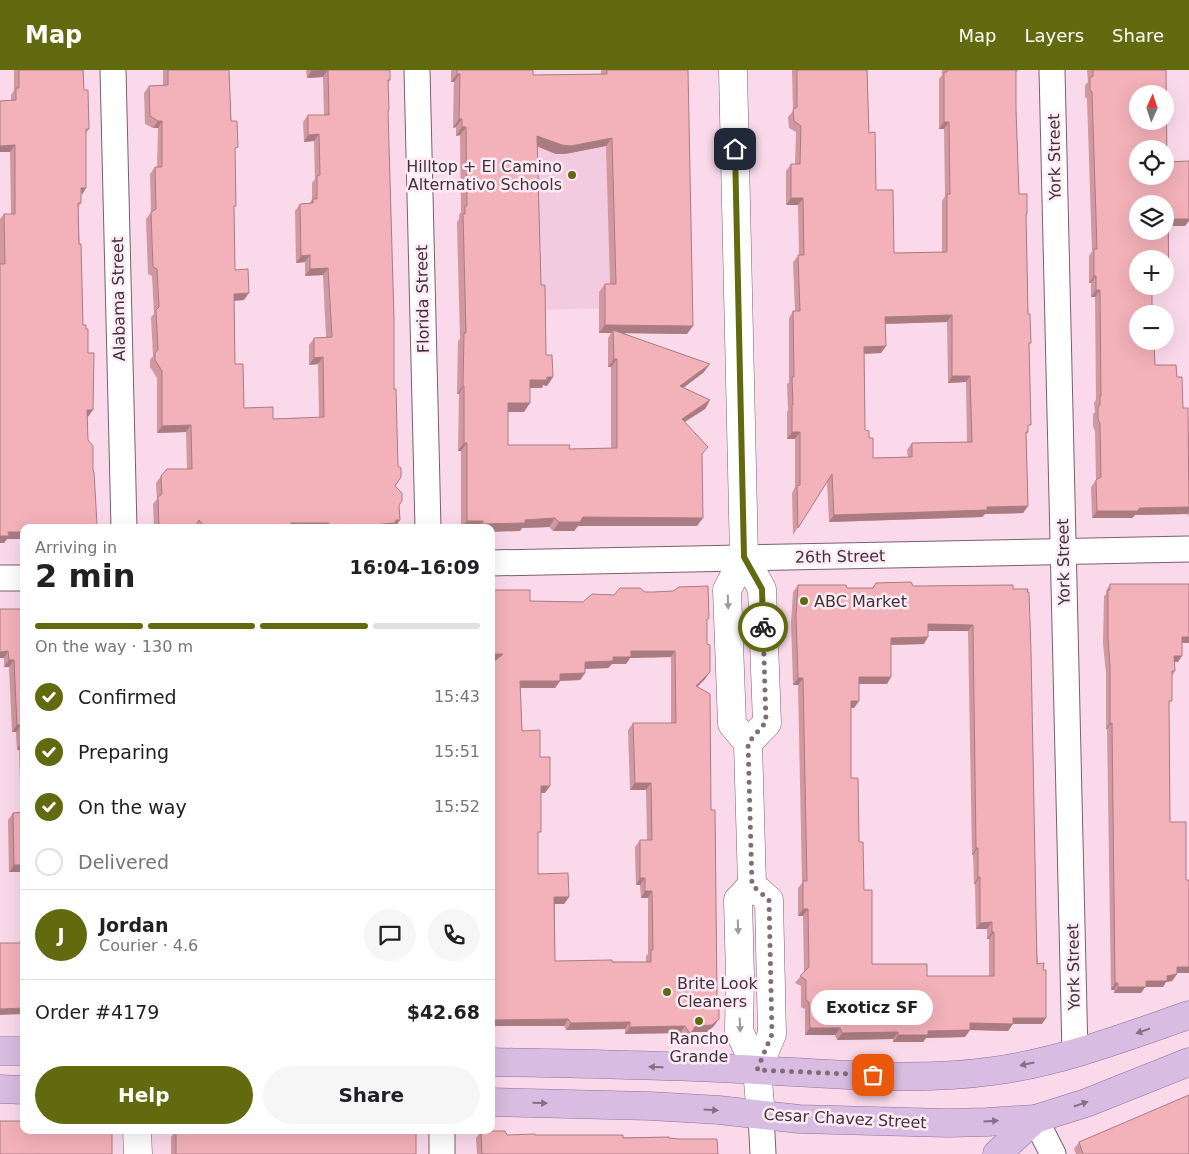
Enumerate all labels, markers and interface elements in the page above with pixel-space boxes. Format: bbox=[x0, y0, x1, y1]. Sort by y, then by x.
text: Map bbox=[25, 21, 82, 49]
text: Map bbox=[958, 25, 996, 46]
text: Layers bbox=[1024, 25, 1084, 46]
text: Share bbox=[1112, 25, 1164, 46]
north arrow bbox=[1129, 85, 1174, 130]
map controls bbox=[1129, 85, 1174, 350]
street label: York Street bbox=[1044, 113, 1065, 202]
pin bbox=[714, 128, 756, 170]
icon: home bbox=[721, 135, 749, 163]
button: locate bbox=[1129, 140, 1174, 185]
place label: Hilltop + El Camino Alternativo Schools bbox=[406, 157, 562, 194]
marker: Hilltop + El Camino Alternativo Schools bbox=[566, 169, 578, 181]
button: layers bbox=[1129, 195, 1174, 240]
street label: Alabama Street bbox=[108, 237, 129, 361]
street label: Florida Street bbox=[412, 245, 433, 353]
button: + bbox=[1129, 250, 1174, 295]
button: − bbox=[1129, 305, 1174, 350]
street label: York Street bbox=[1053, 518, 1074, 607]
text: Arriving in bbox=[35, 538, 117, 557]
street label: 26th Street bbox=[795, 546, 885, 567]
text: 16:04–16:09 bbox=[350, 556, 480, 578]
text: 2 min bbox=[35, 557, 136, 595]
place label: ABC Market bbox=[814, 592, 907, 611]
one-way arrow bbox=[724, 594, 732, 610]
marker: ABC Market bbox=[798, 595, 810, 607]
courier bbox=[738, 602, 788, 652]
icon: bike bbox=[749, 613, 777, 641]
text: On the way · 130 m bbox=[35, 637, 193, 656]
icon: check bbox=[35, 683, 63, 711]
text: Confirmed bbox=[78, 686, 177, 708]
text: 15:43 bbox=[434, 687, 480, 706]
icon: check bbox=[35, 738, 63, 766]
text: Preparing bbox=[78, 741, 169, 763]
text: 15:51 bbox=[434, 742, 480, 761]
icon: check bbox=[35, 793, 63, 821]
text: On the way bbox=[78, 796, 187, 818]
text: 15:52 bbox=[434, 797, 480, 816]
text: Delivered bbox=[78, 851, 169, 873]
button: chat bbox=[364, 909, 416, 961]
button: phone bbox=[428, 909, 480, 961]
text: Jordan bbox=[99, 914, 168, 936]
one-way arrow bbox=[735, 920, 743, 936]
street label: York Street bbox=[1063, 923, 1084, 1012]
text: J bbox=[57, 924, 65, 946]
text: Courier · 4.6 bbox=[99, 936, 198, 955]
place label: Brite Look Cleaners bbox=[677, 974, 758, 1011]
marker: Brite Look Cleaners bbox=[661, 986, 673, 998]
callout: Exoticz SF bbox=[812, 990, 934, 1025]
text: Exoticz SF bbox=[826, 998, 918, 1017]
text: Order #4179 bbox=[35, 1001, 159, 1023]
text: $42.68 bbox=[407, 1001, 480, 1023]
marker: Rancho Grande bbox=[693, 1015, 705, 1027]
one-way arrow bbox=[736, 1017, 744, 1033]
one-way arrow bbox=[1135, 1027, 1150, 1035]
place label: Rancho Grande bbox=[669, 1029, 729, 1066]
pin bbox=[852, 1054, 894, 1096]
icon: bag bbox=[859, 1061, 887, 1089]
one-way arrow bbox=[1019, 1061, 1035, 1069]
one-way arrow bbox=[647, 1062, 663, 1070]
button: Help bbox=[35, 1066, 253, 1124]
button: Share bbox=[263, 1066, 480, 1124]
one-way arrow bbox=[532, 1099, 548, 1107]
one-way arrow bbox=[1074, 1100, 1089, 1108]
street label: Cesar Chavez Street bbox=[763, 1105, 927, 1132]
one-way arrow bbox=[703, 1106, 719, 1114]
one-way arrow bbox=[983, 1117, 999, 1125]

